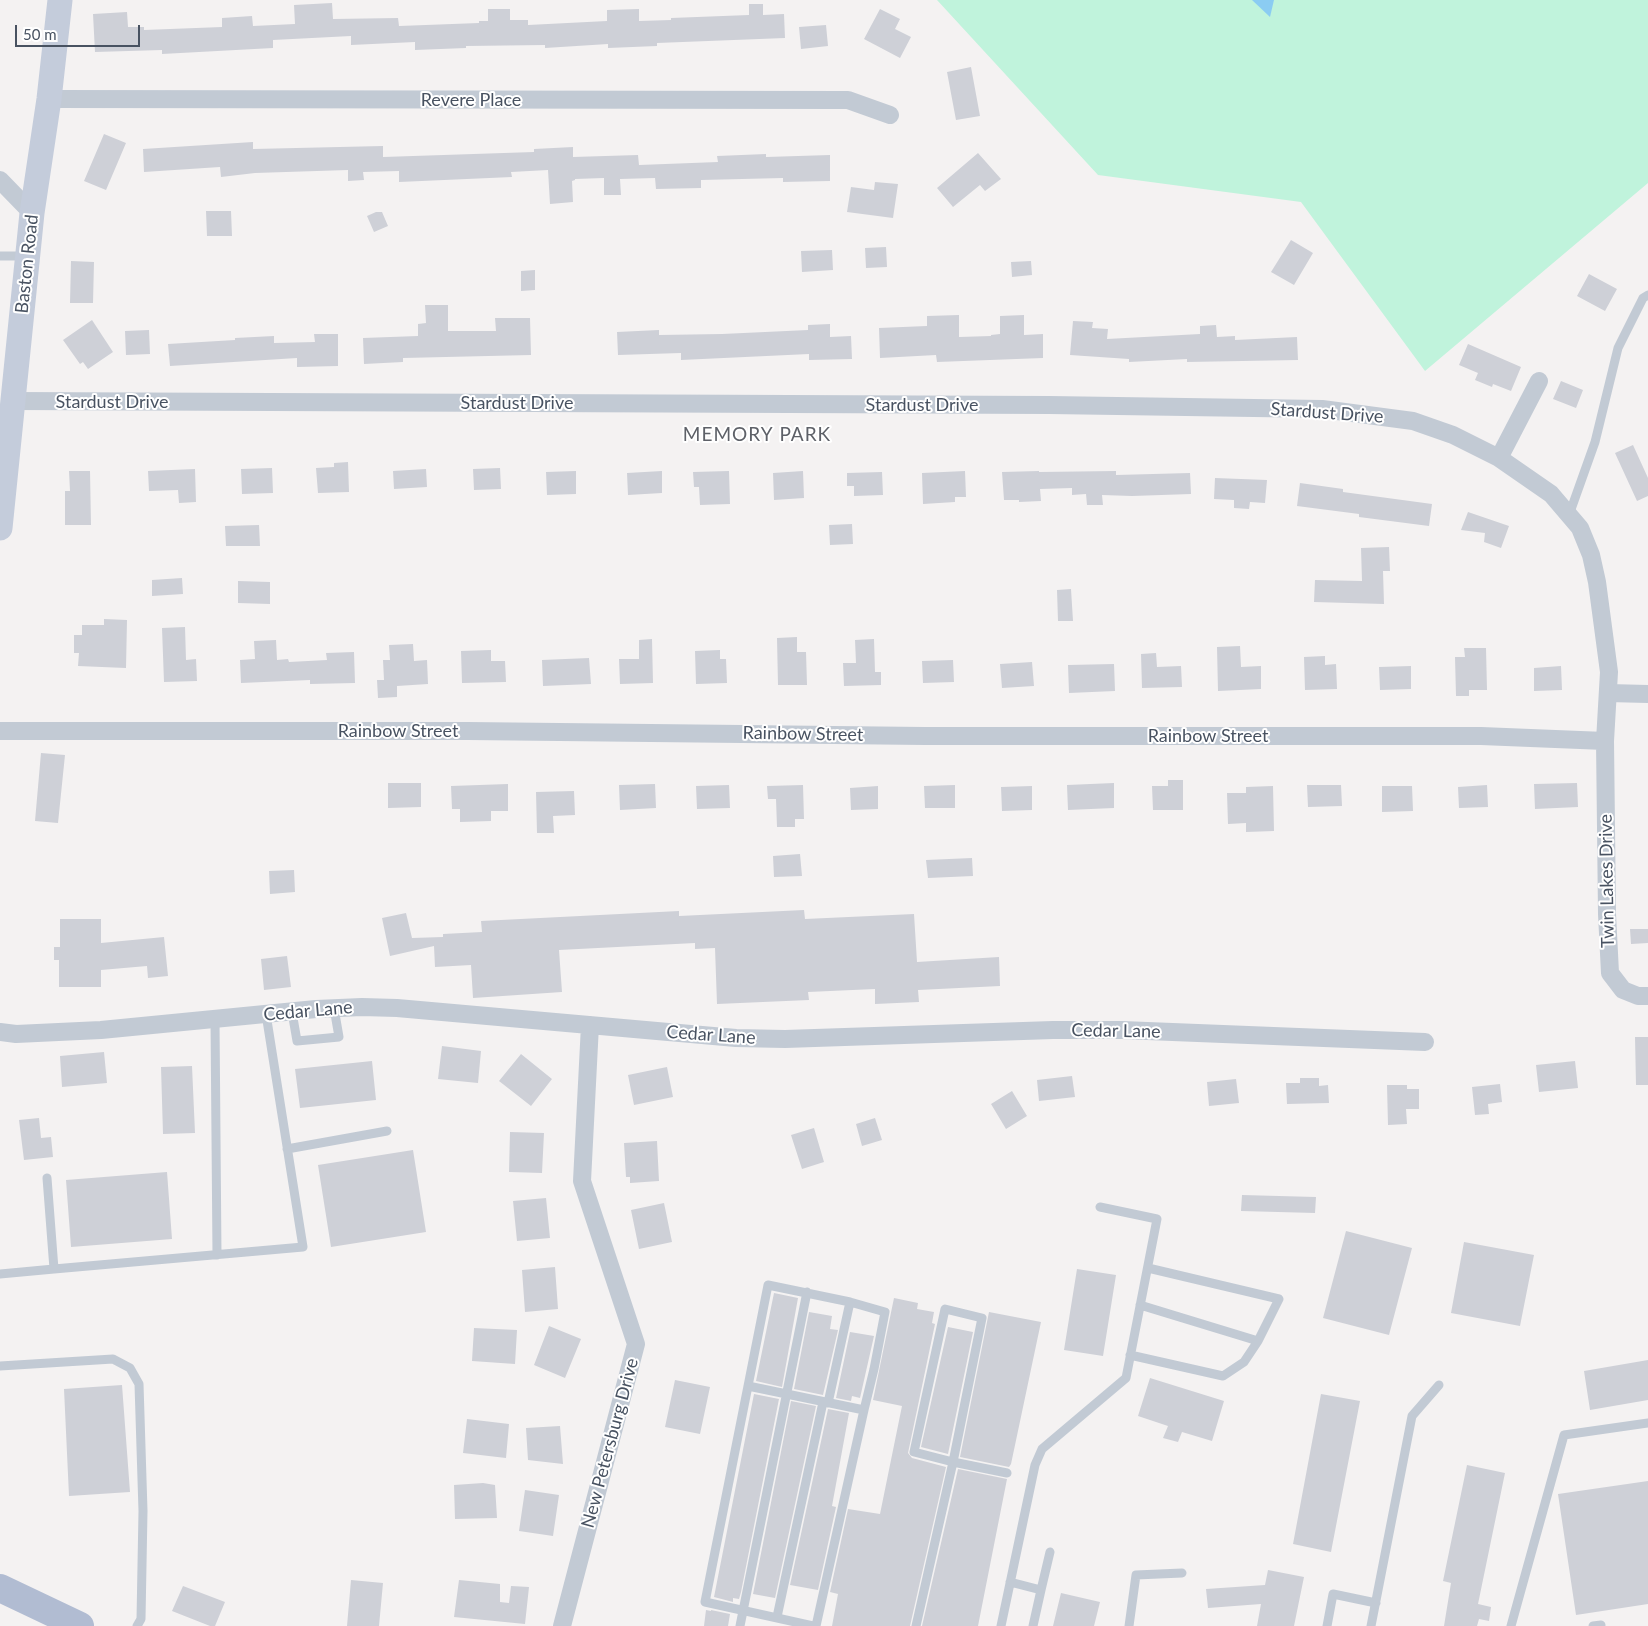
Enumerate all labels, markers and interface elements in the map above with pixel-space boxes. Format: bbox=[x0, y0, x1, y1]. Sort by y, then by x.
scale bar bbox=[18, 15, 142, 47]
text: 50 m bbox=[23, 25, 57, 43]
street label: Revere Place bbox=[421, 89, 521, 111]
street label: Baston Road bbox=[11, 213, 43, 315]
street label: Stardust Drive bbox=[56, 391, 168, 413]
street label: Stardust Drive bbox=[461, 392, 573, 414]
street label: Stardust Drive bbox=[866, 394, 978, 416]
street label: Stardust Drive bbox=[1270, 398, 1384, 428]
district label: MEMORY PARK bbox=[681, 424, 833, 446]
street label: Rainbow Street bbox=[338, 720, 458, 742]
street label: Rainbow Street bbox=[742, 722, 864, 746]
street label: Rainbow Street bbox=[1148, 725, 1268, 747]
street label: Twin Lakes Drive bbox=[1595, 814, 1619, 948]
street label: Cedar Lane bbox=[263, 996, 353, 1026]
street label: Cedar Lane bbox=[1071, 1019, 1161, 1043]
street label: Cedar Lane bbox=[666, 1021, 756, 1049]
street label: New Petersburg Drive bbox=[577, 1356, 643, 1530]

